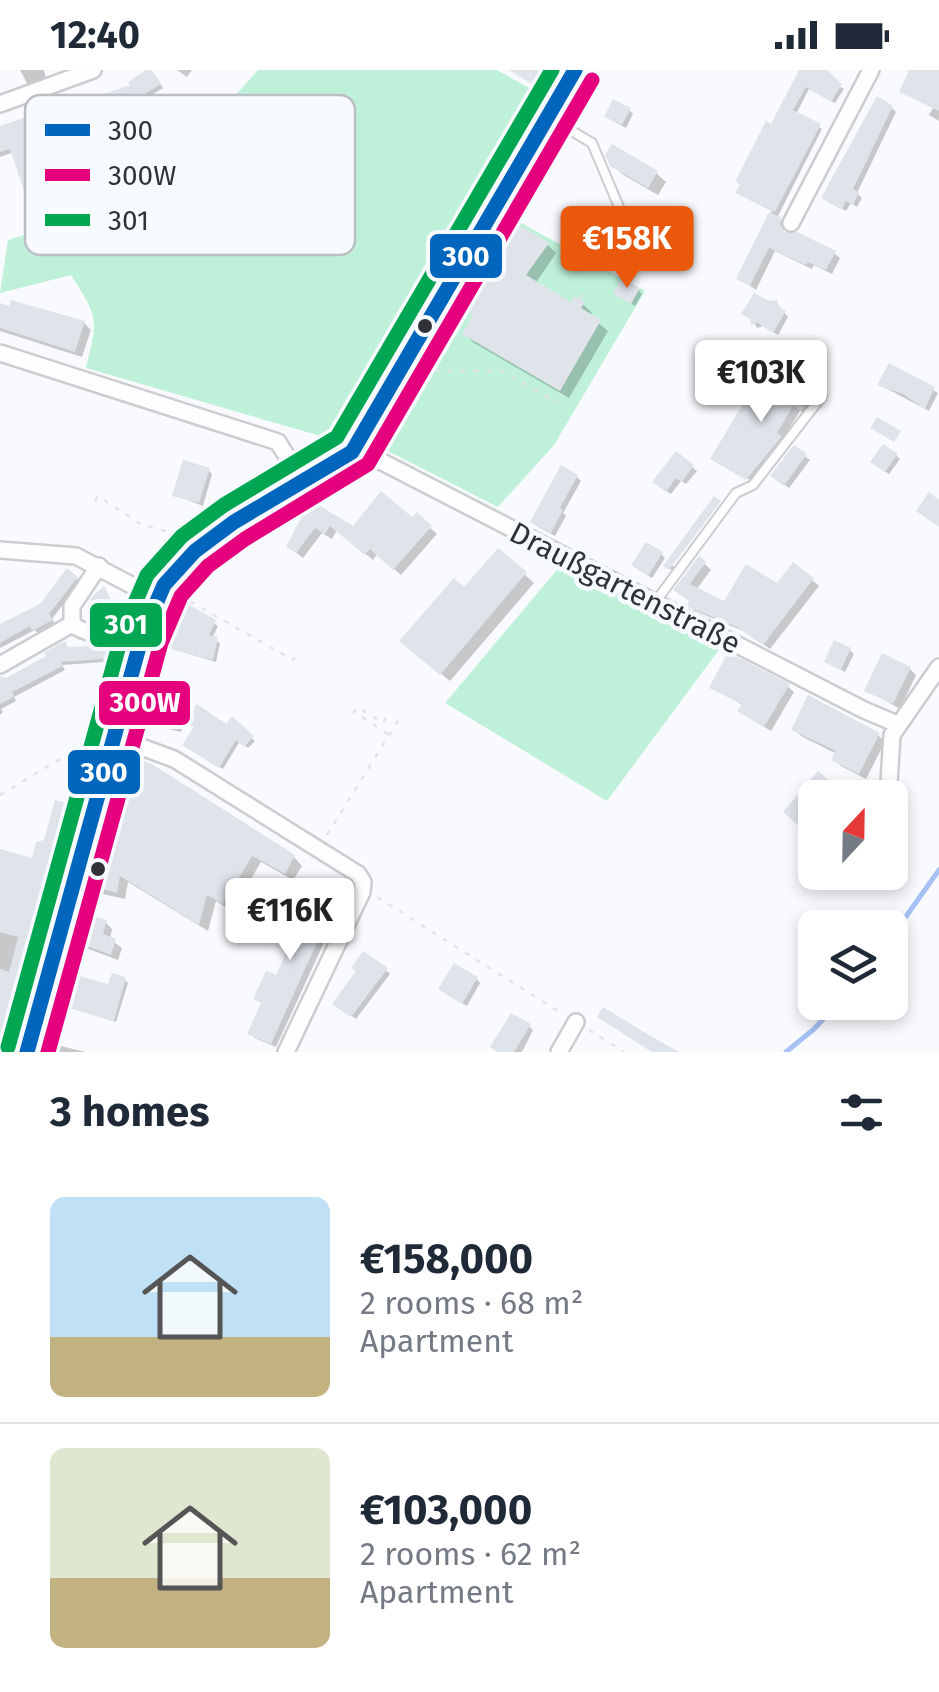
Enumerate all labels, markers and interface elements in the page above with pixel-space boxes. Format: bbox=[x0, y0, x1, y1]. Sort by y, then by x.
text: 12:40 bbox=[50, 12, 140, 58]
legend bbox=[25, 95, 355, 255]
text: 300 bbox=[108, 114, 153, 147]
text: 300W bbox=[108, 159, 176, 192]
text: 301 bbox=[108, 204, 149, 237]
pin: €158K bbox=[557, 206, 697, 291]
text: €158K bbox=[583, 219, 671, 257]
line badge: 300 bbox=[428, 232, 504, 280]
text: 300 bbox=[441, 240, 490, 273]
unlabelled marker bbox=[415, 316, 435, 336]
pin: €103K bbox=[691, 340, 831, 425]
text: €103K bbox=[717, 353, 805, 391]
street label: Draußgartenstraße bbox=[504, 514, 746, 662]
line badge: 301 bbox=[88, 601, 164, 649]
text: 301 bbox=[103, 608, 148, 641]
line badge: 300W bbox=[97, 679, 192, 727]
text: 300W bbox=[108, 686, 181, 719]
line badge: 300 bbox=[66, 748, 142, 796]
text: 300 bbox=[79, 756, 128, 789]
north arrow bbox=[798, 780, 908, 890]
map controls bbox=[798, 780, 908, 1020]
unlabelled marker bbox=[88, 859, 108, 879]
pin: €116K bbox=[220, 878, 360, 963]
text: €116K bbox=[247, 891, 333, 929]
button: layers bbox=[798, 910, 908, 1020]
icon: filters bbox=[834, 1085, 889, 1140]
text: 3 homes bbox=[50, 1087, 210, 1137]
text: €158,000 bbox=[360, 1234, 533, 1284]
icon: home bbox=[130, 1237, 250, 1357]
text: 2 rooms · 68 m² bbox=[360, 1284, 583, 1322]
text: Apartment bbox=[360, 1322, 514, 1360]
text: €103,000 bbox=[360, 1485, 532, 1535]
icon: home bbox=[130, 1488, 250, 1608]
text: 2 rooms · 62 m² bbox=[360, 1535, 581, 1573]
text: Apartment bbox=[360, 1573, 514, 1611]

